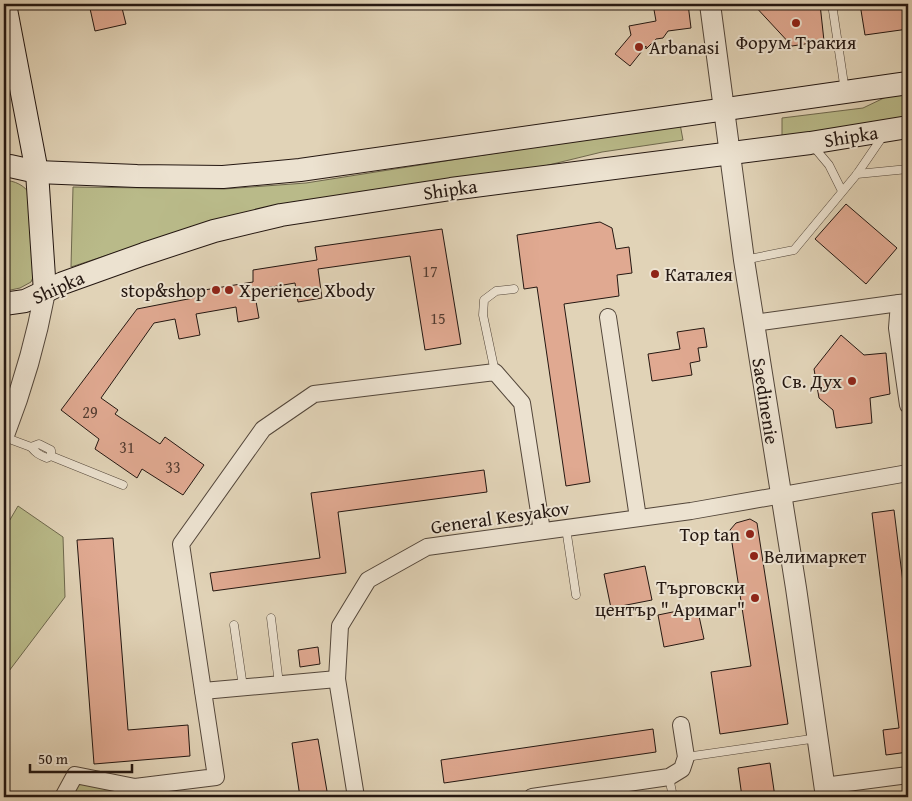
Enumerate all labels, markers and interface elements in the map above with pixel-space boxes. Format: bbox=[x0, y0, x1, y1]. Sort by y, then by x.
marker: Форум Тракия bbox=[790, 17, 802, 29]
place label: Форум Тракия bbox=[736, 28, 857, 56]
place label: Аrbanasi bbox=[649, 33, 720, 61]
marker: Аrbanasi bbox=[633, 41, 645, 53]
street label: Shipka bbox=[822, 118, 880, 154]
street label: Shipka bbox=[421, 171, 479, 207]
house number: 17 bbox=[422, 259, 438, 283]
place label: Каталея bbox=[665, 260, 733, 288]
street label: Shipka bbox=[28, 263, 88, 311]
marker: Каталея bbox=[649, 268, 661, 280]
place label: stop&shop bbox=[121, 276, 206, 304]
place label: Xperience Xbody bbox=[239, 276, 376, 304]
marker: stop&shop bbox=[210, 284, 222, 296]
marker: Xperience Xbody bbox=[223, 284, 235, 296]
house number: 15 bbox=[430, 306, 446, 330]
street label: Saedinenie bbox=[745, 356, 787, 446]
place label: Св. Дух bbox=[782, 367, 842, 395]
marker: Св. Дух bbox=[846, 375, 858, 387]
house number: 29 bbox=[82, 400, 98, 424]
house number: 31 bbox=[119, 435, 135, 459]
house number: 33 bbox=[165, 455, 181, 479]
street label: General Kesyakov bbox=[429, 493, 572, 541]
place label: Top tan bbox=[680, 520, 740, 548]
marker: Top tan bbox=[744, 528, 756, 540]
place label: Велимаркет bbox=[764, 542, 867, 570]
marker: Велимаркет bbox=[748, 550, 760, 562]
place label: Търговски център " Аримаг" bbox=[595, 573, 745, 623]
marker: Търговски център " Аримаг" bbox=[749, 592, 761, 604]
scale bar bbox=[30, 741, 132, 773]
text: 50 m bbox=[38, 748, 69, 769]

